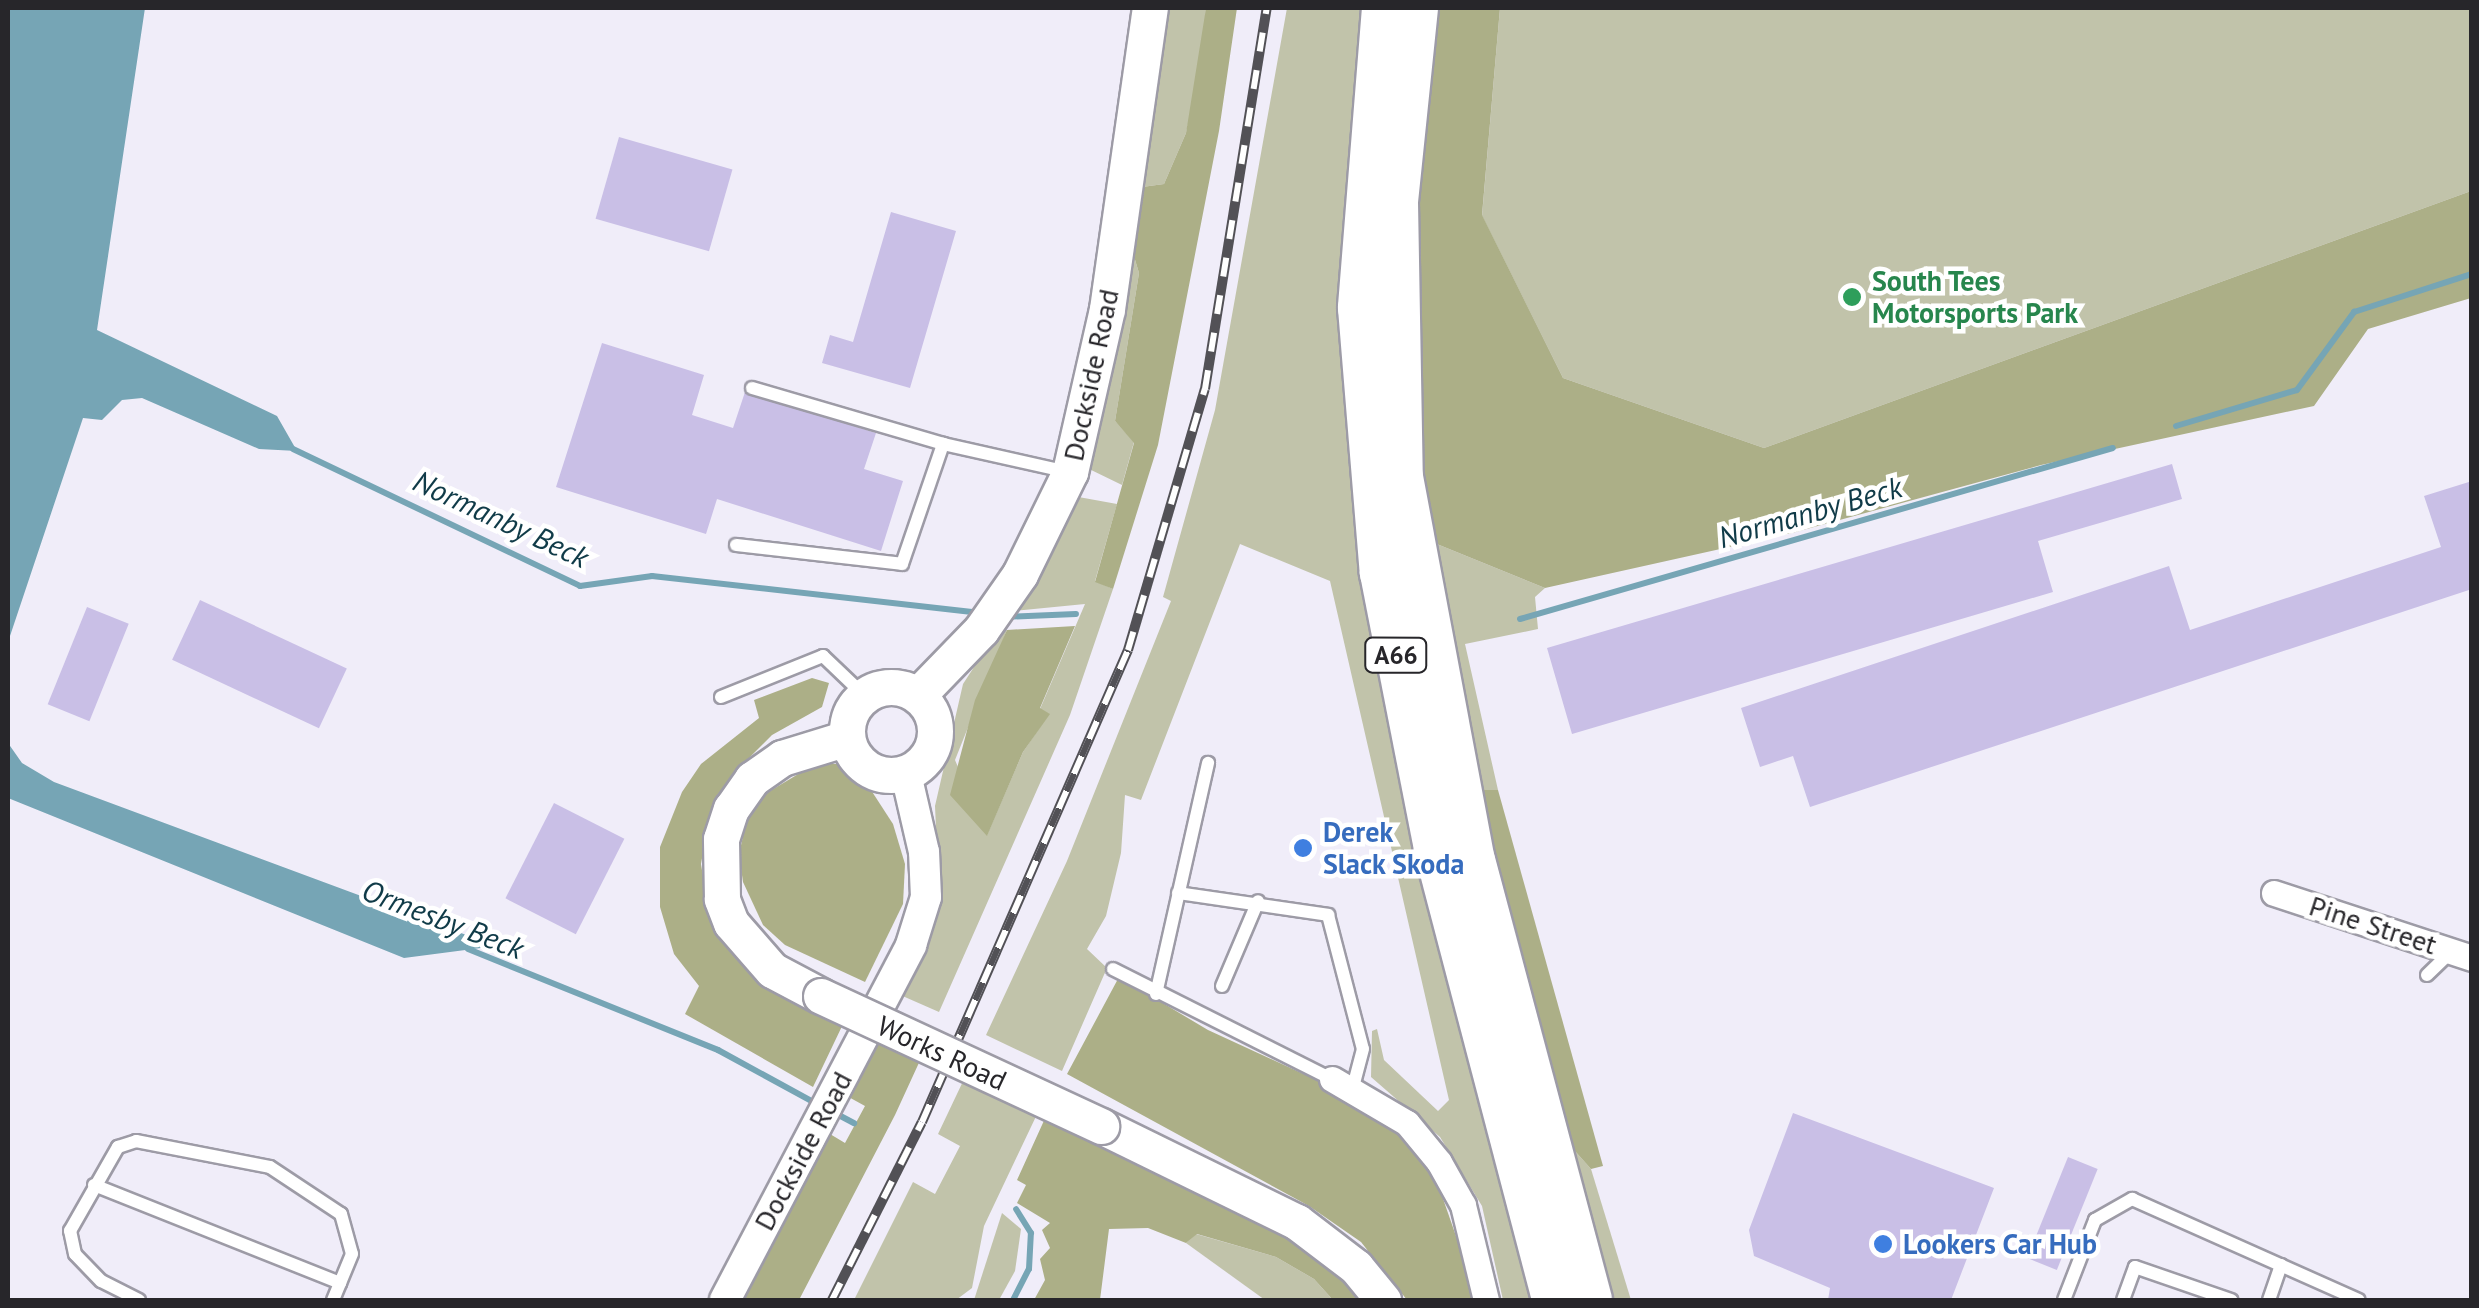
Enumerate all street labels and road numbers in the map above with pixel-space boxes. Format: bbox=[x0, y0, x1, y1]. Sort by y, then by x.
street label: Dockside Road bbox=[1056, 286, 1126, 464]
road number: A66 bbox=[1364, 635, 1428, 675]
street label: Pine Street bbox=[2305, 889, 2441, 961]
street label: Works Road bbox=[872, 1009, 1012, 1097]
street label: Dockside Road bbox=[747, 1066, 859, 1236]

